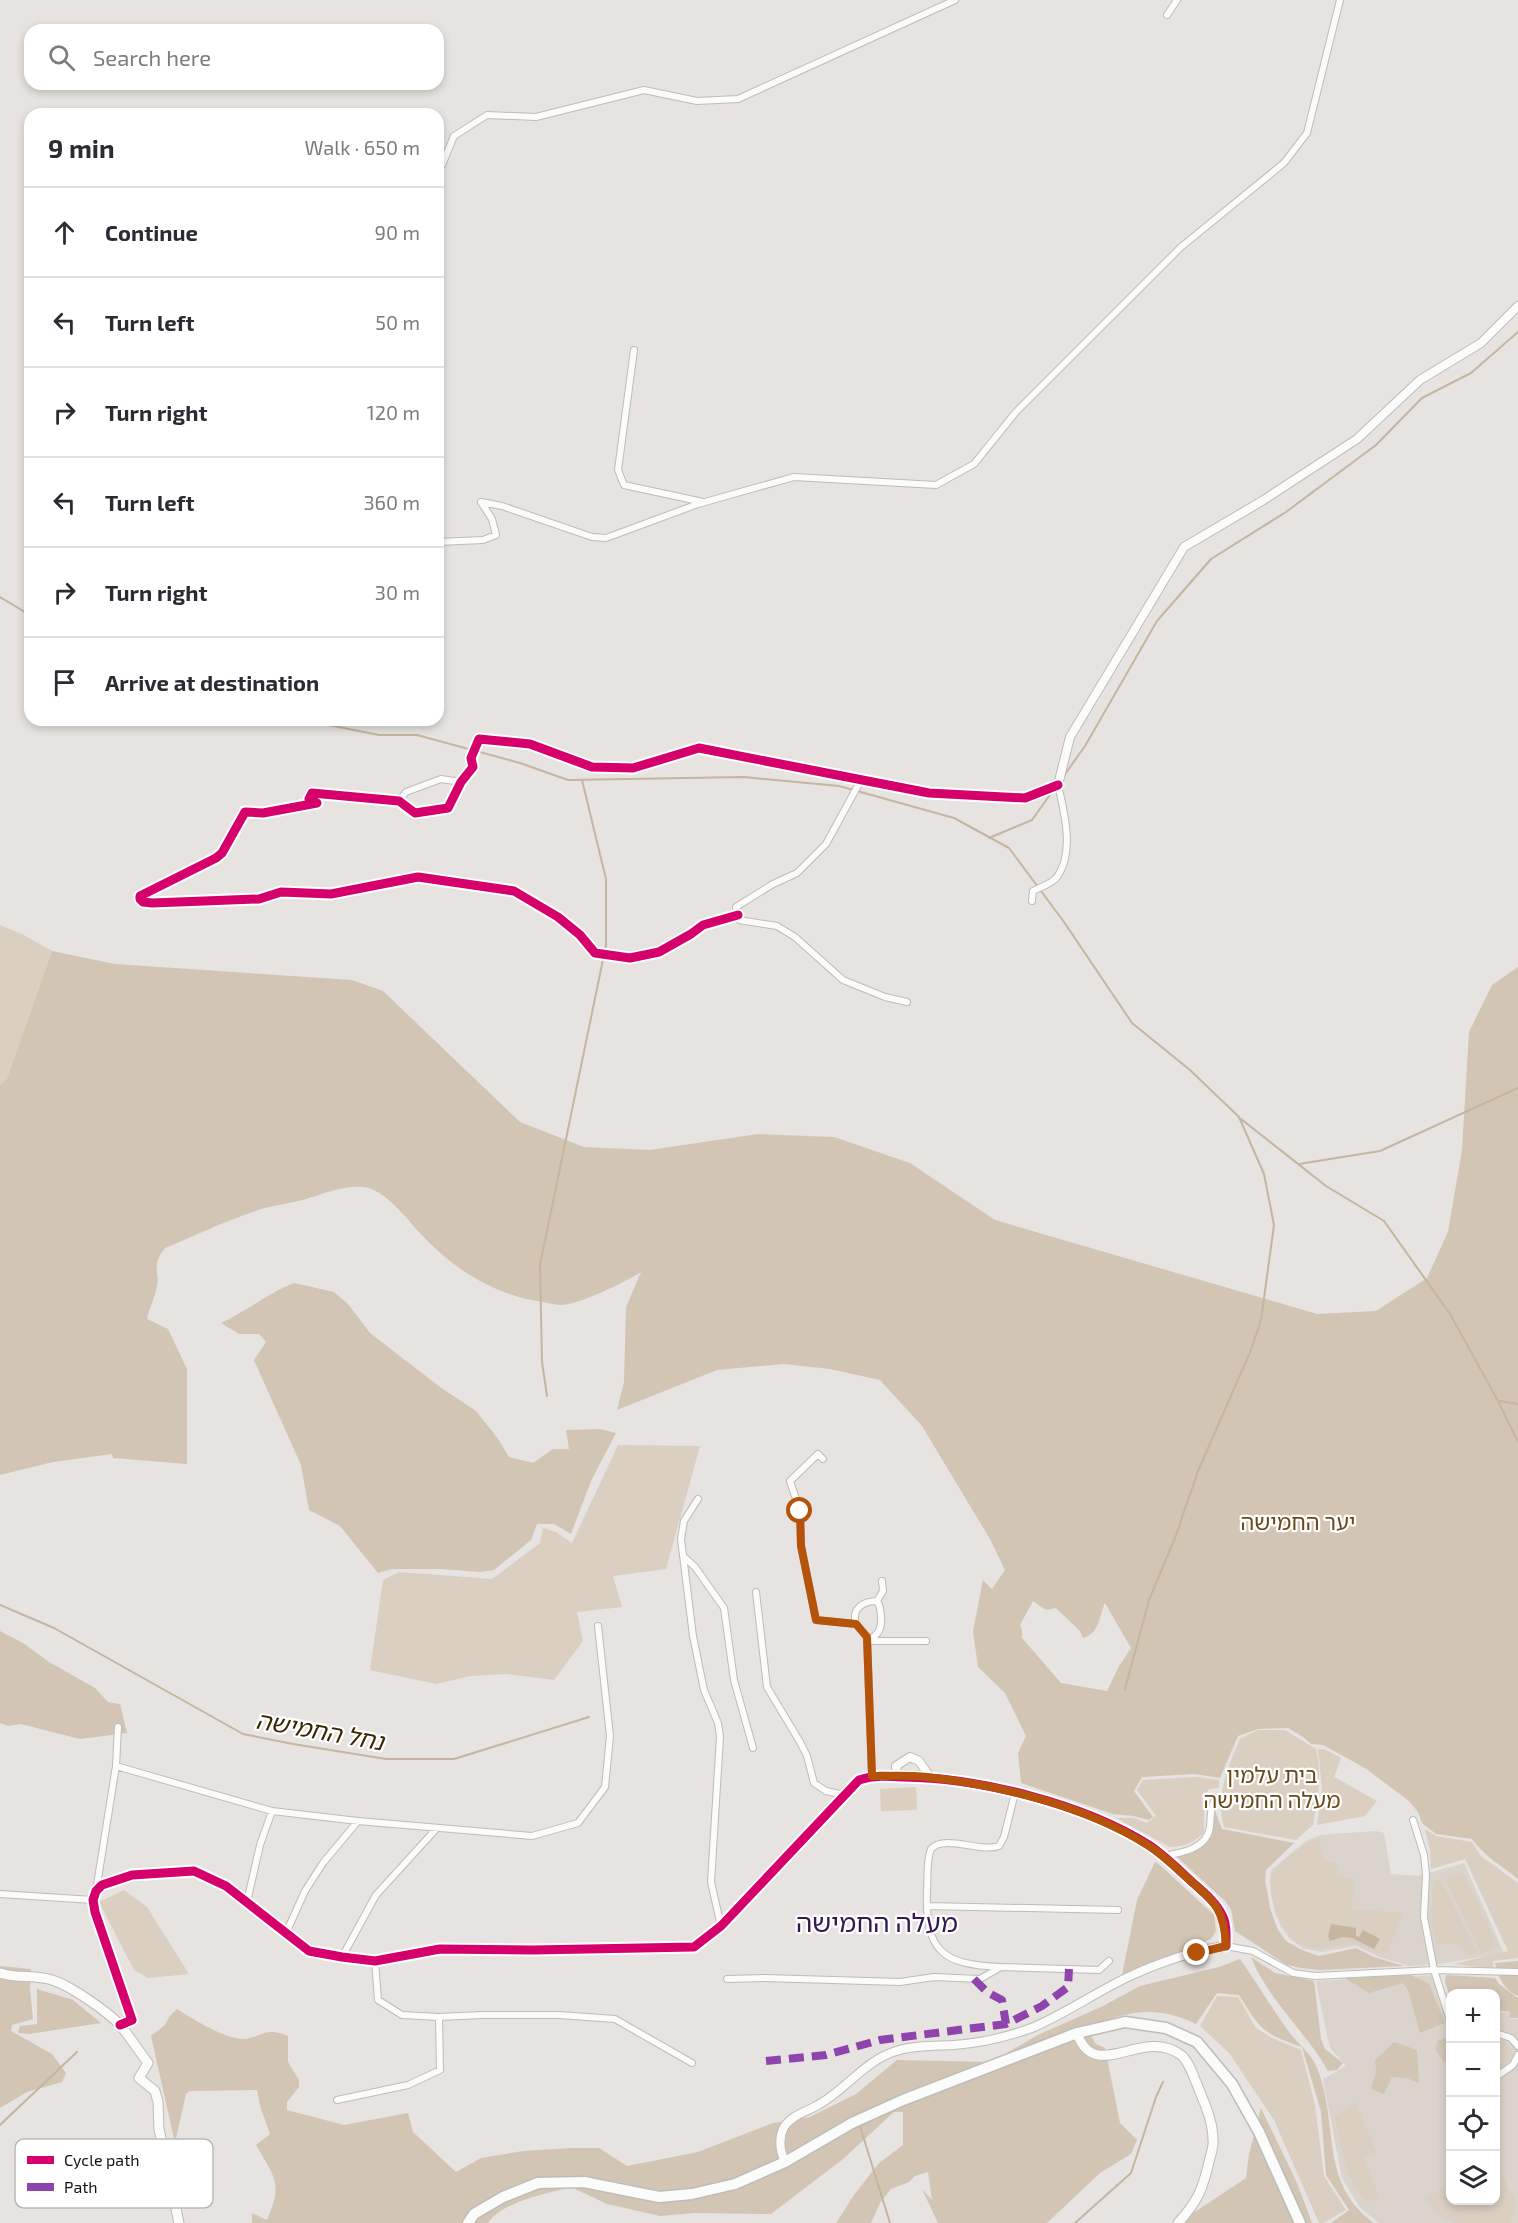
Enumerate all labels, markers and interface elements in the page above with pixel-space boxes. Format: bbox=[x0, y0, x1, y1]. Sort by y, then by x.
search box bbox=[24, 24, 444, 90]
icon: search bbox=[45, 41, 78, 74]
text: Search here bbox=[93, 44, 211, 70]
text: 9 min bbox=[48, 132, 115, 163]
text: Walk · 650 m bbox=[305, 135, 420, 159]
icon: ahead bbox=[48, 216, 81, 249]
text: Continue bbox=[105, 219, 198, 245]
text: 90 m bbox=[375, 220, 420, 244]
icon: left bbox=[48, 306, 81, 339]
text: Turn left bbox=[105, 309, 194, 335]
text: 50 m bbox=[375, 310, 420, 334]
icon: right bbox=[48, 396, 81, 429]
text: Turn right bbox=[105, 399, 207, 425]
text: 120 m bbox=[367, 400, 420, 424]
icon: left bbox=[48, 486, 81, 519]
text: Turn left bbox=[105, 489, 194, 515]
text: 360 m bbox=[363, 490, 420, 514]
icon: right bbox=[48, 576, 81, 609]
text: Turn right bbox=[105, 579, 207, 605]
text: 30 m bbox=[375, 580, 420, 604]
icon: arrive bbox=[48, 666, 81, 699]
text: Arrive at destination bbox=[105, 669, 319, 695]
route start bbox=[786, 1497, 812, 1523]
park label: יער החמישה bbox=[1240, 1508, 1356, 1534]
water label: נחל החמישה bbox=[254, 1704, 388, 1756]
park label: בית עלמין מעלה החמישה bbox=[1204, 1761, 1340, 1812]
district label: מעלה החמישה bbox=[796, 1906, 958, 1937]
route end bbox=[1183, 1939, 1209, 1965]
map controls bbox=[1446, 1989, 1500, 2205]
button: + bbox=[1446, 1989, 1500, 2043]
button: − bbox=[1446, 2043, 1500, 2097]
button: locate bbox=[1446, 2097, 1500, 2151]
legend bbox=[15, 2139, 213, 2208]
text: Cycle path bbox=[64, 2150, 140, 2169]
button: layers bbox=[1446, 2151, 1500, 2205]
text: Path bbox=[64, 2177, 98, 2196]

